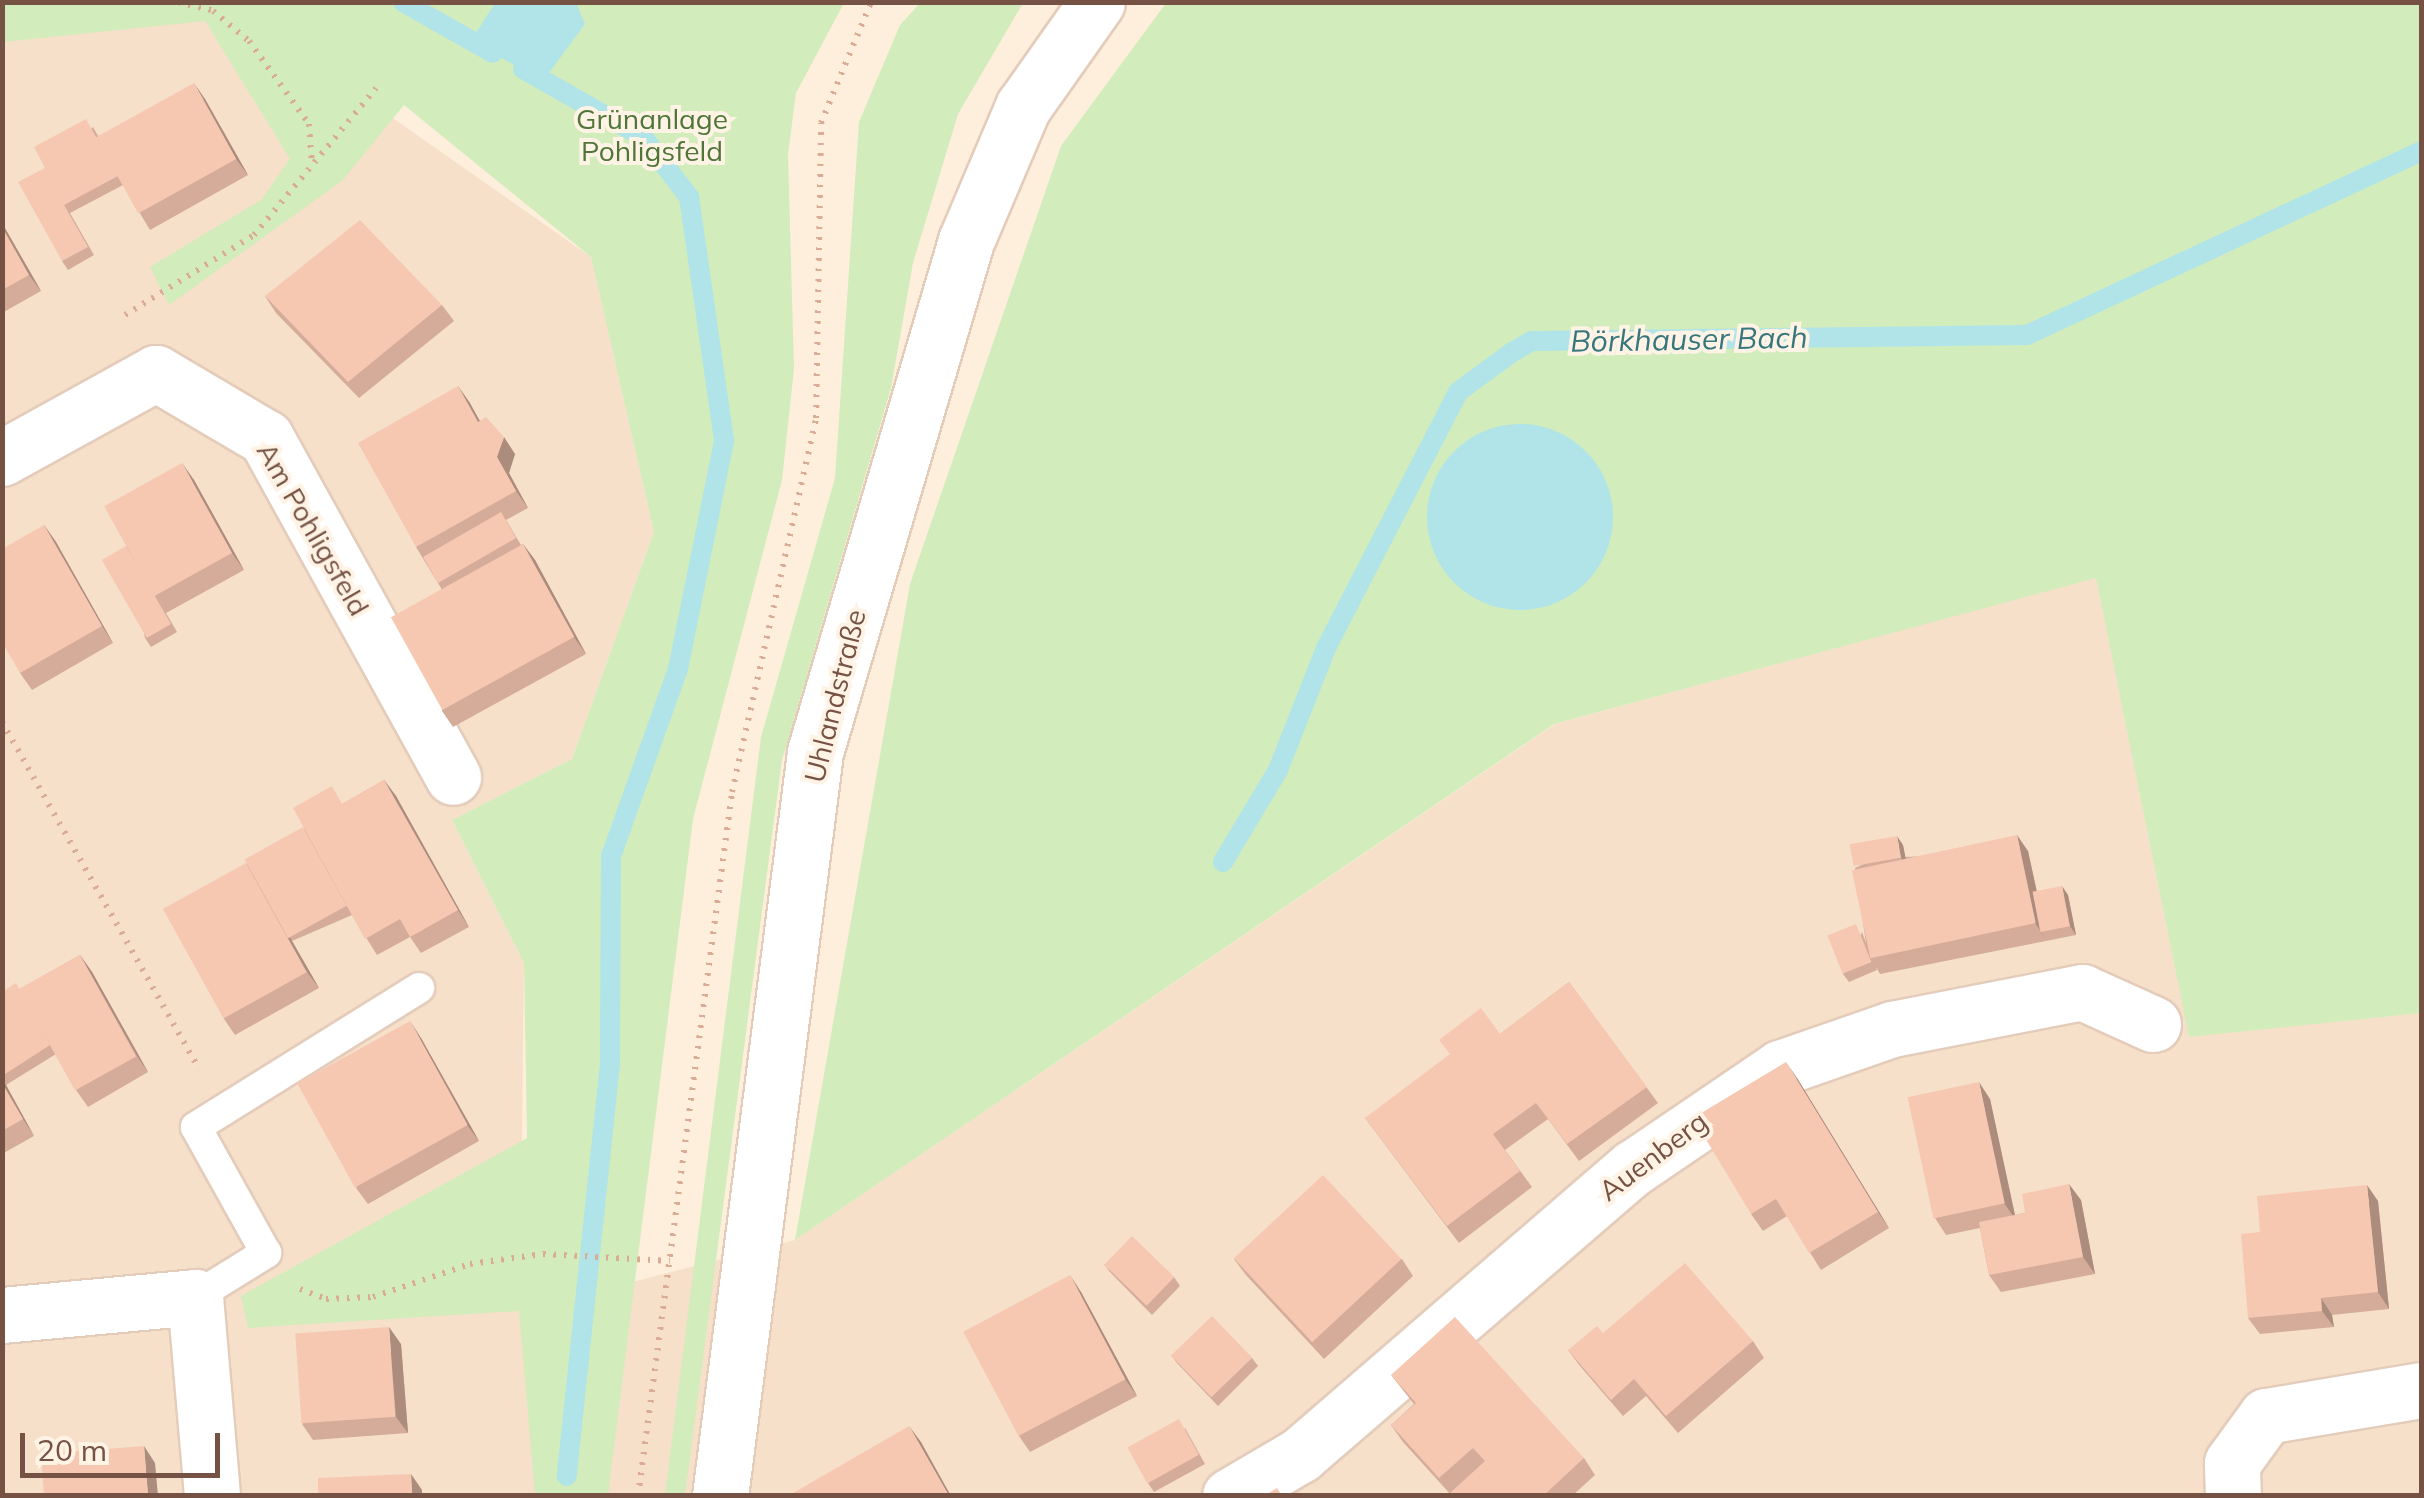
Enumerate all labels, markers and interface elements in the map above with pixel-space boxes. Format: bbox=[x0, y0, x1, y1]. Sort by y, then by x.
park label: Grünanlage Pohligsfeld bbox=[576, 102, 728, 168]
water label: Börkhauser Bach bbox=[1570, 319, 1808, 359]
street label: Am Pohligsfeld bbox=[250, 436, 376, 622]
street label: Uhlandstraße bbox=[797, 606, 873, 786]
street label: Auenberg bbox=[1592, 1104, 1714, 1208]
scale bar bbox=[25, 1413, 225, 1475]
text: 20 m bbox=[37, 1431, 107, 1469]

